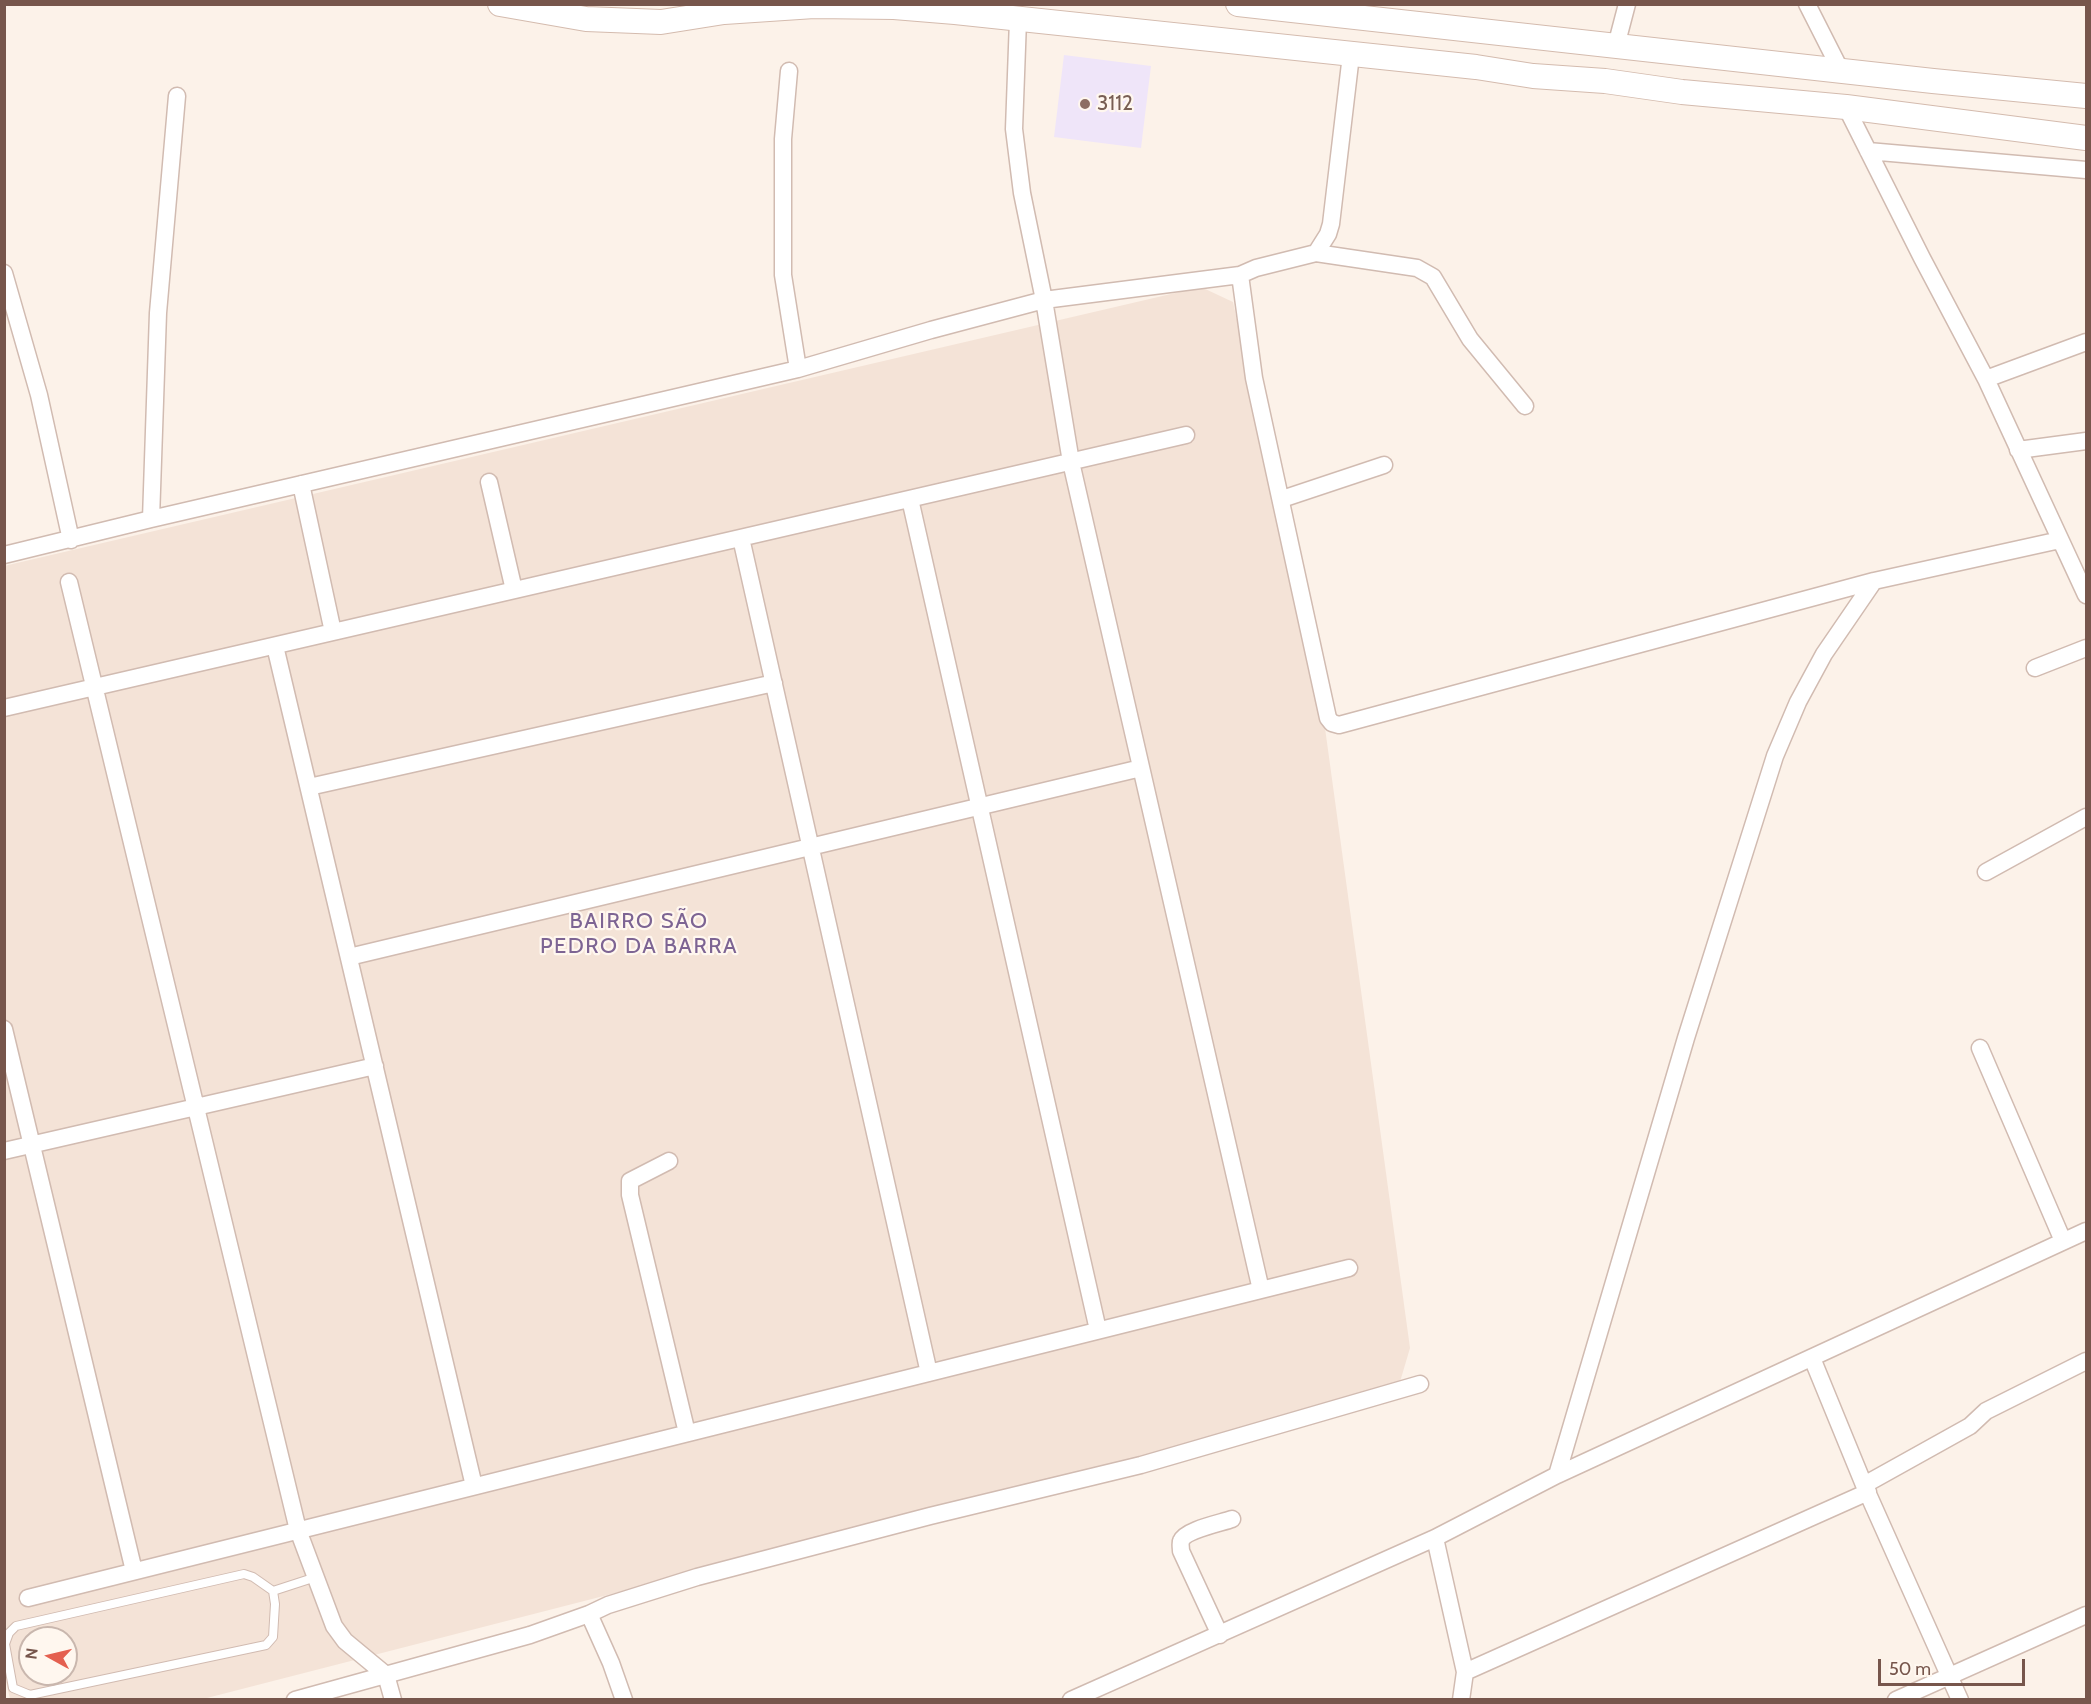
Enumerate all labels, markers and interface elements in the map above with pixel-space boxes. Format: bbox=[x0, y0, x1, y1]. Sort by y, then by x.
place label: 3112 bbox=[1097, 91, 1133, 117]
marker: 3112 bbox=[1078, 97, 1092, 111]
district label: BAIRRO SÃO PEDRO DA BARRA bbox=[540, 909, 738, 960]
north arrow bbox=[18, 1626, 78, 1686]
text: N bbox=[21, 1647, 42, 1661]
scale bar bbox=[1881, 1647, 2028, 1685]
text: 50 m bbox=[1889, 1658, 1931, 1680]

